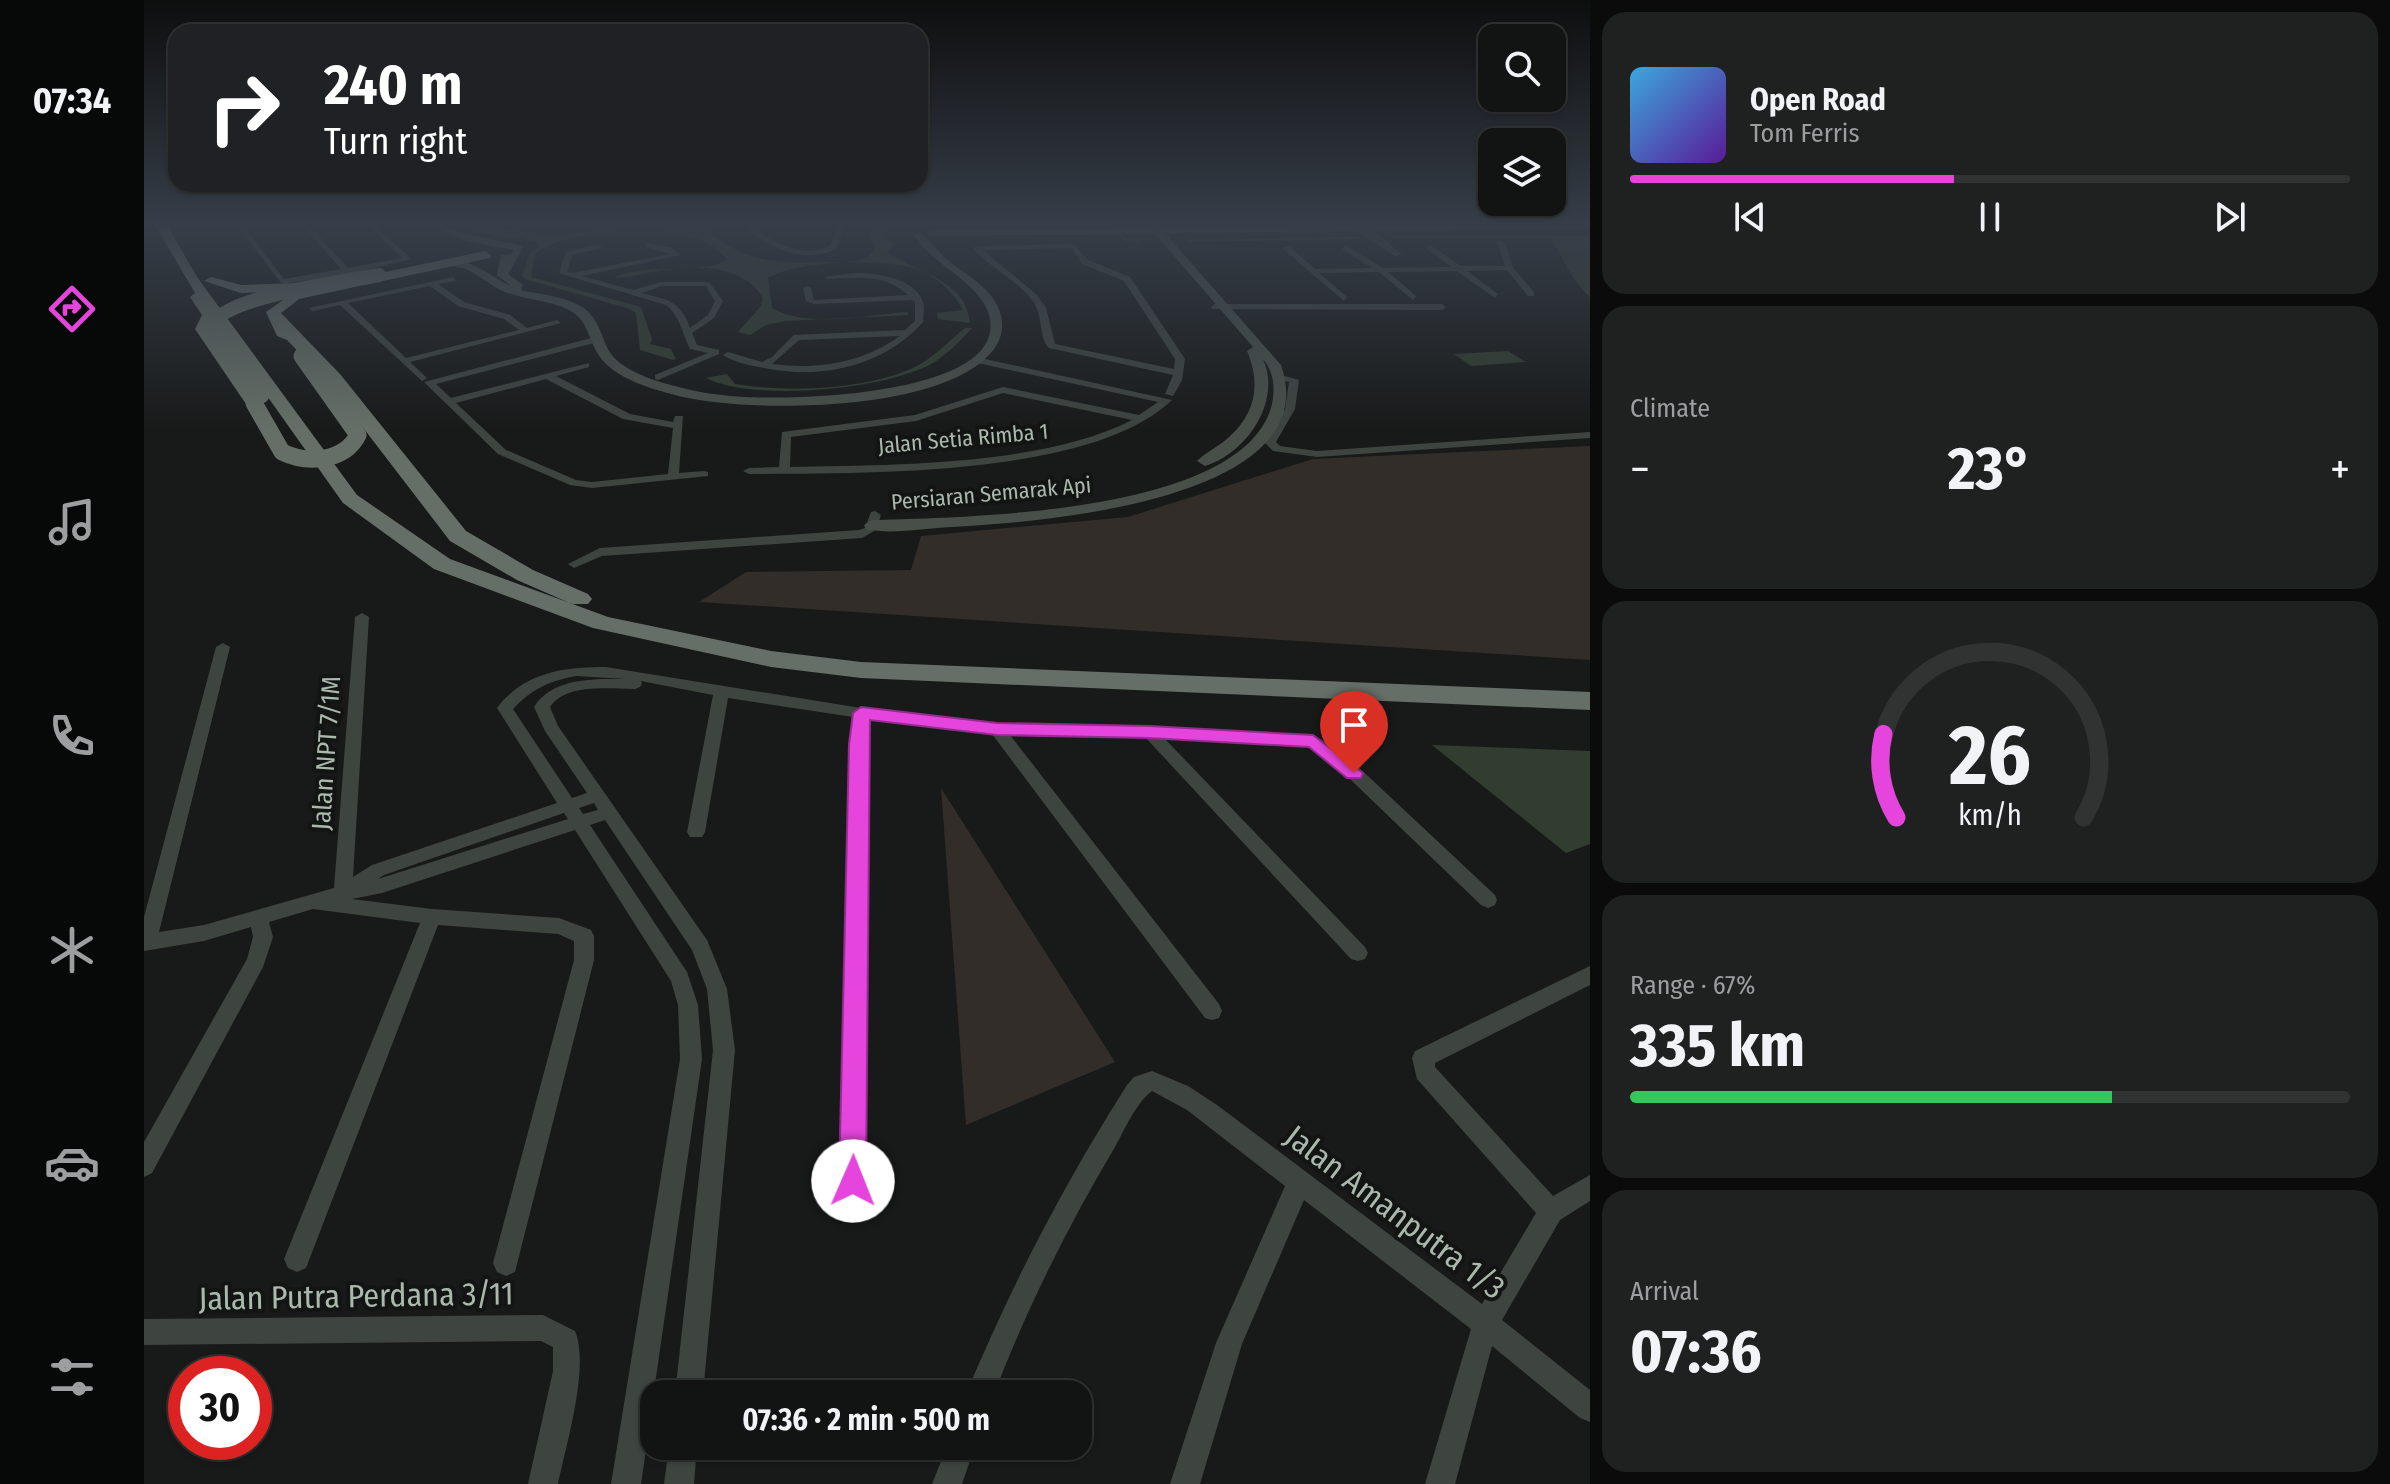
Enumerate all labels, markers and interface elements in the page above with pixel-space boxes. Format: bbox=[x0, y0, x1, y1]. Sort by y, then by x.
map controls bbox=[1478, 24, 1566, 216]
button: search bbox=[1478, 24, 1566, 112]
text: 240 m bbox=[324, 52, 463, 119]
icon: right bbox=[192, 56, 296, 160]
text: 07:34 bbox=[33, 79, 111, 123]
text: Open Road bbox=[1750, 82, 1886, 118]
text: Tom Ferris bbox=[1750, 118, 1860, 149]
text: Turn right bbox=[324, 120, 467, 164]
button: layers bbox=[1478, 128, 1566, 216]
icon: previous bbox=[1728, 195, 1772, 239]
icon: pause bbox=[1968, 195, 2012, 239]
icon: next bbox=[2208, 195, 2252, 239]
icon: directions bbox=[44, 281, 100, 337]
text: Climate bbox=[1630, 393, 1710, 424]
street label: Jalan Setia Rimba 1 bbox=[877, 418, 1049, 459]
text: 23° bbox=[1948, 433, 2032, 505]
text: − bbox=[1630, 443, 1650, 496]
text: + bbox=[2330, 443, 2350, 496]
street label: Persiaran Semarak Api bbox=[890, 471, 1092, 516]
icon: music bbox=[44, 494, 100, 550]
street label: Jalan NPT 7/1M bbox=[306, 675, 347, 831]
pin bbox=[1320, 691, 1388, 773]
icon: arrive bbox=[1332, 703, 1376, 747]
text: 26 bbox=[1948, 706, 2031, 806]
icon: phone bbox=[44, 708, 100, 764]
text: km/h bbox=[1958, 798, 2022, 833]
icon: climate bbox=[44, 922, 100, 978]
text: Range · 67% bbox=[1630, 970, 1755, 1001]
text: 335 km bbox=[1630, 1010, 1805, 1082]
street label: Jalan Amanputra 1/3 bbox=[1278, 1117, 1512, 1307]
icon: car bbox=[44, 1135, 100, 1191]
position arrow bbox=[811, 1139, 895, 1223]
street label: Jalan Putra Perdana 3/11 bbox=[198, 1274, 514, 1318]
text: Arrival bbox=[1630, 1276, 1699, 1307]
text: 07:36 bbox=[1630, 1316, 1762, 1388]
icon: filters bbox=[44, 1349, 100, 1405]
speed limit sign: 30 bbox=[168, 1356, 272, 1460]
text: 07:36 · 2 min · 500 m bbox=[742, 1402, 990, 1438]

